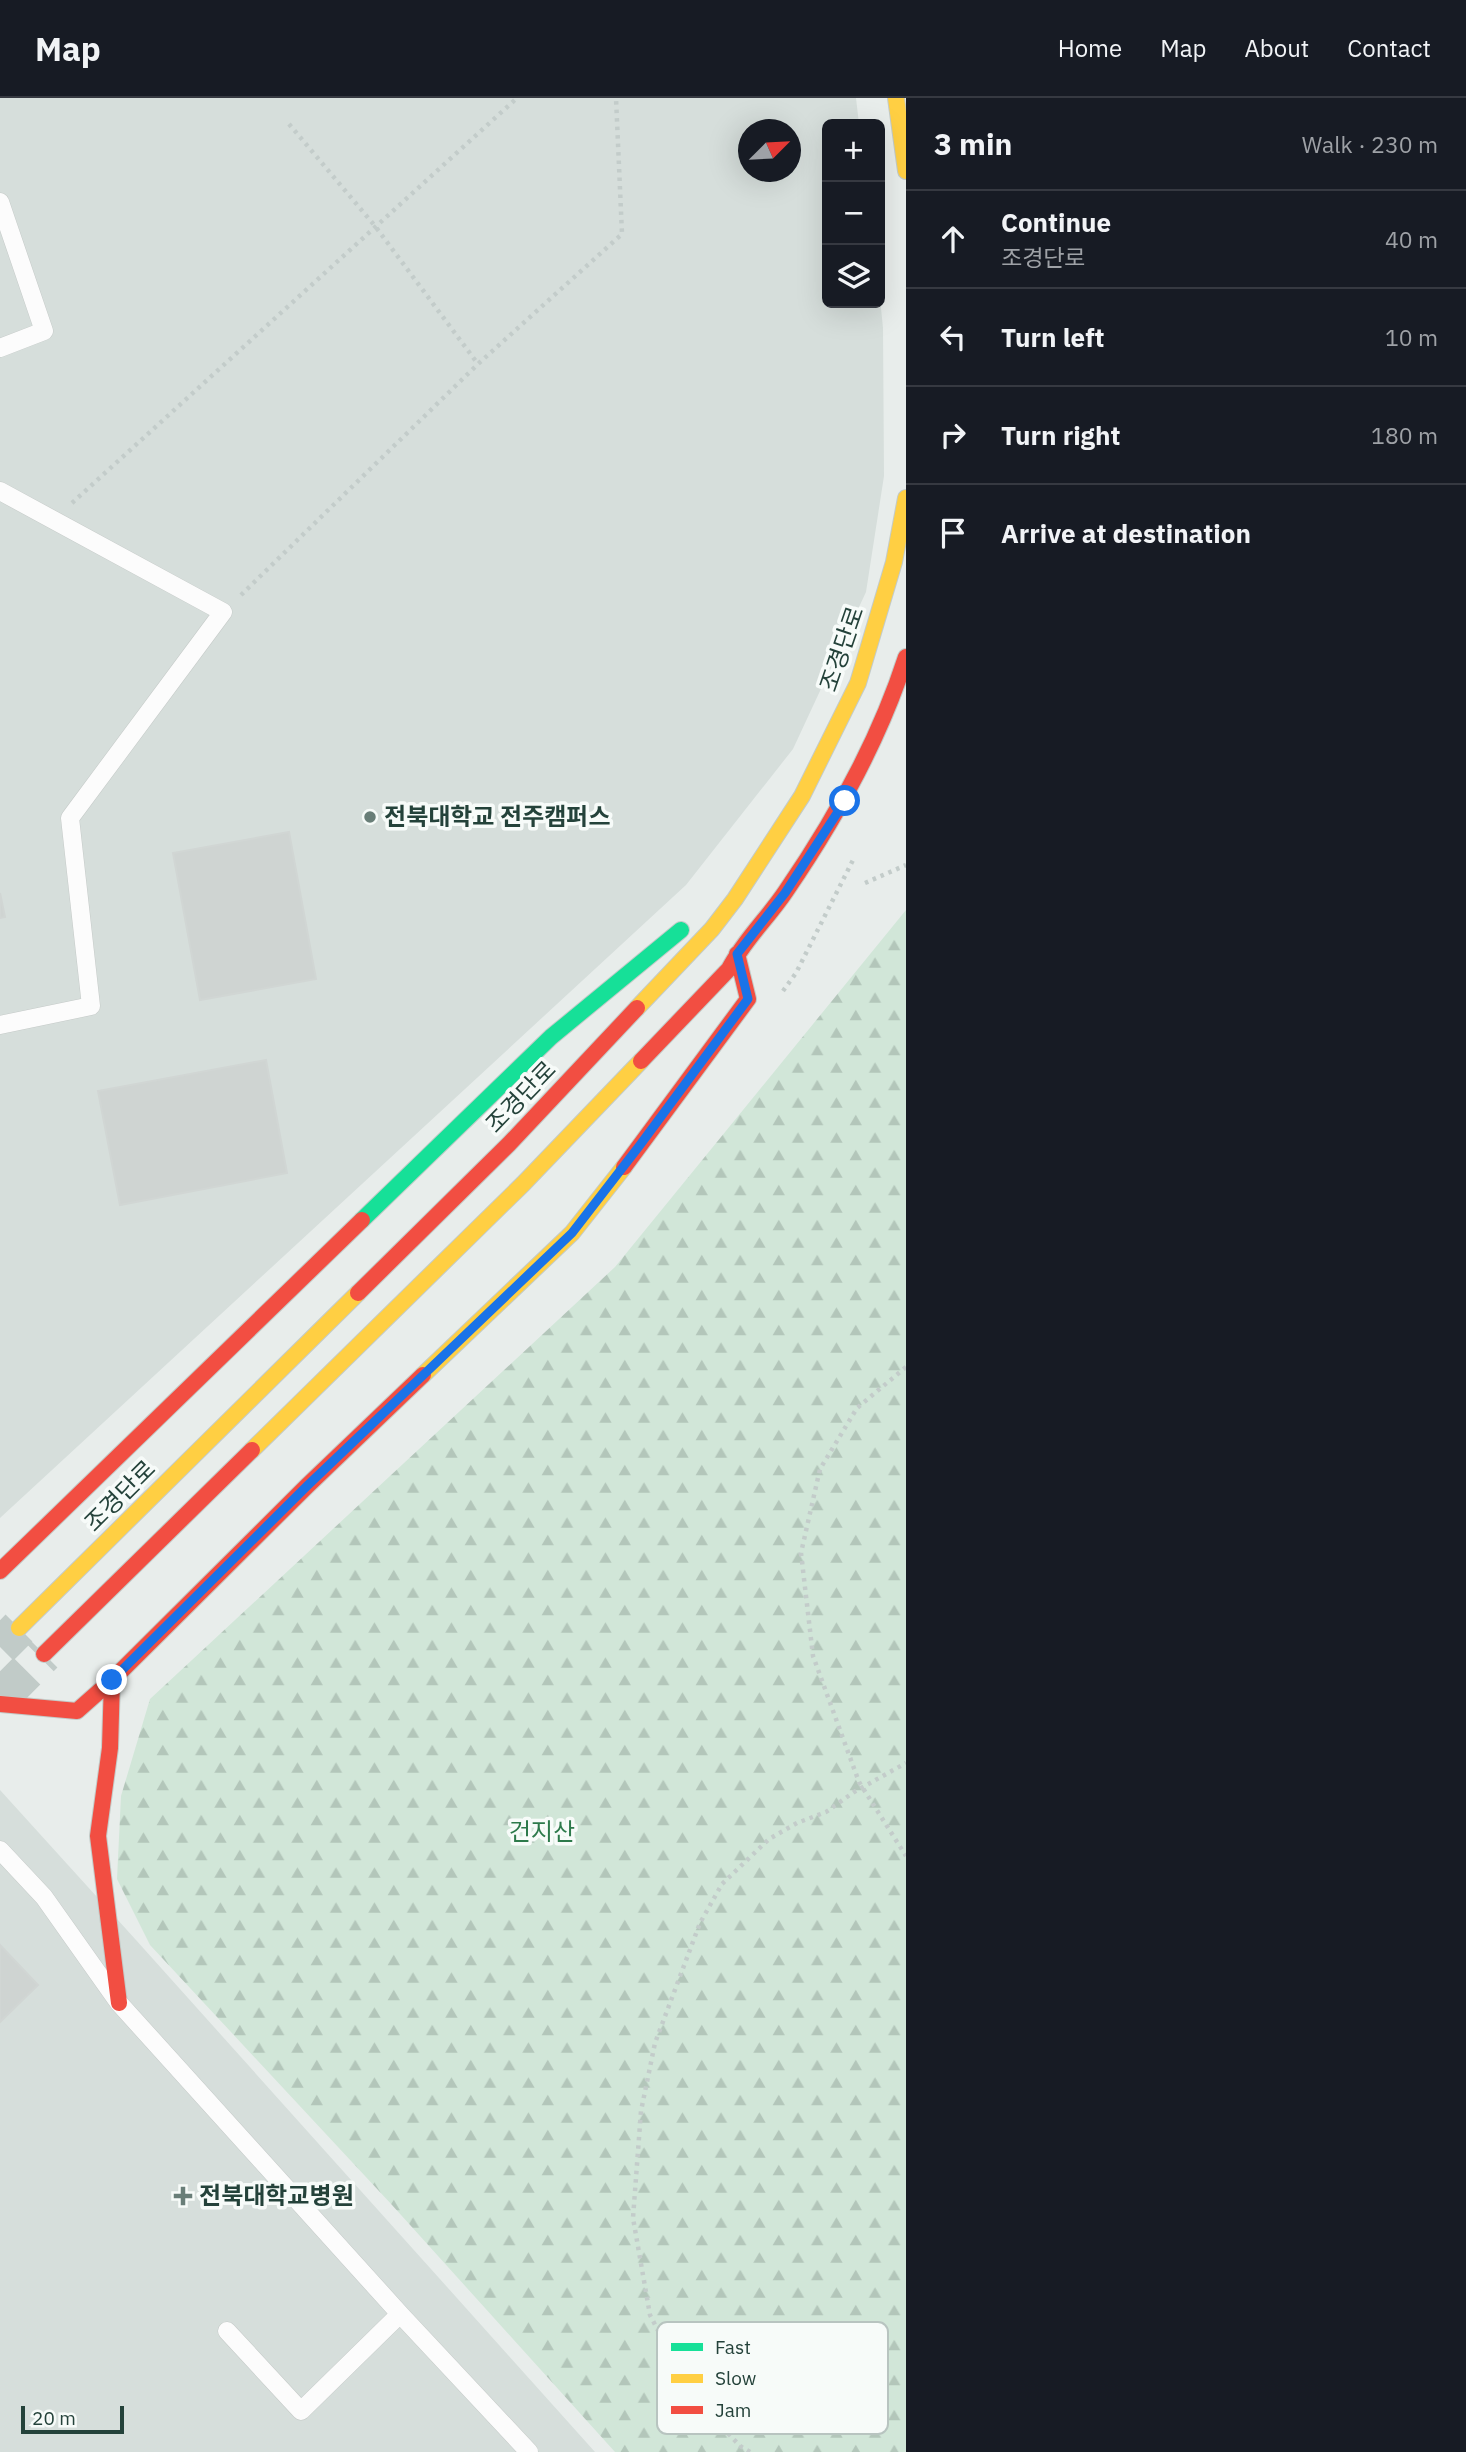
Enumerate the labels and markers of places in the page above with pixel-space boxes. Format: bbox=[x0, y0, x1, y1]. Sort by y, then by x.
place label: 전북대학교 전주캠퍼스 bbox=[384, 800, 610, 832]
marker: 전북대학교 전주캠퍼스 bbox=[362, 809, 378, 825]
place label: 전북대학교병원 bbox=[199, 2179, 354, 2211]
marker: 전북대학교병원 bbox=[173, 2186, 193, 2206]

